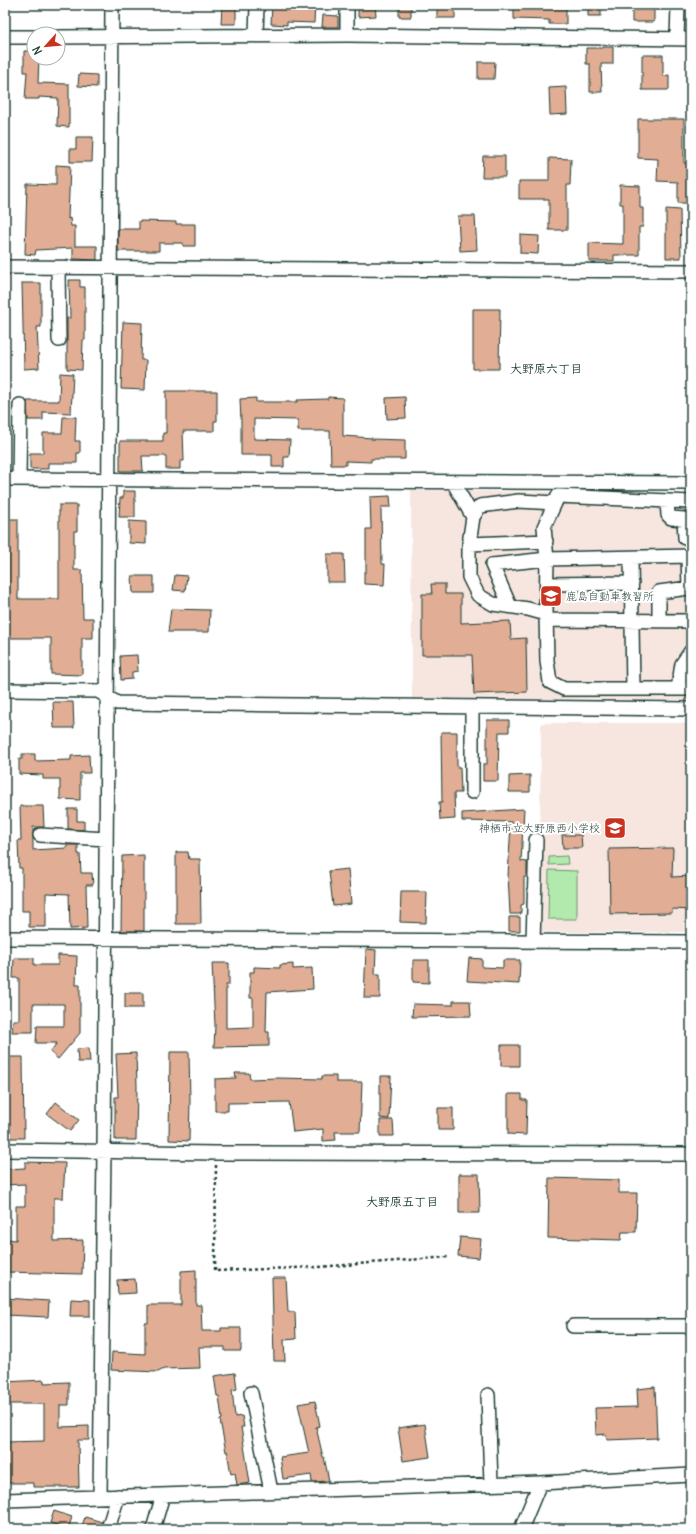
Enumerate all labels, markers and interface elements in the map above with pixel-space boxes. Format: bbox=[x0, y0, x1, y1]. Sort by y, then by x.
north arrow bbox=[26, 26, 66, 66]
text: N bbox=[29, 44, 45, 57]
district label: 大野原六丁目 bbox=[510, 361, 582, 376]
school or university icon: 鹿島自動車教習所 bbox=[538, 583, 564, 609]
place label: 鹿島自動車教習所 bbox=[566, 589, 654, 603]
school or university icon: 神栖市立大野原西小学校 bbox=[602, 815, 628, 841]
place label: 神栖市立大野原西小学校 bbox=[479, 821, 600, 835]
district label: 大野原五丁目 bbox=[366, 1194, 438, 1209]

